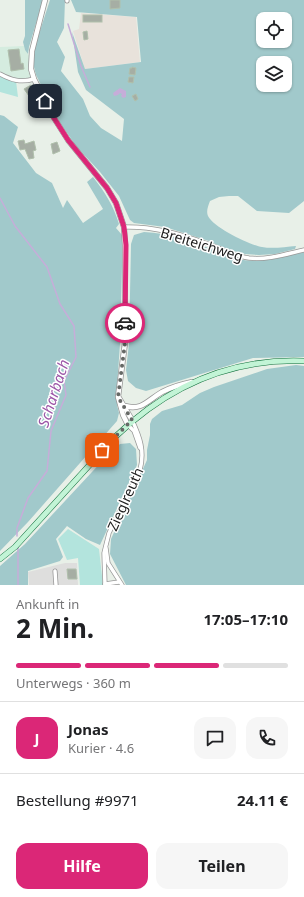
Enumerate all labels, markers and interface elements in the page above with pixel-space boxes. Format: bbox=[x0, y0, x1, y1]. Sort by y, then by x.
map controls bbox=[256, 12, 292, 92]
button: locate bbox=[256, 12, 292, 48]
button: layers bbox=[256, 56, 292, 92]
pin bbox=[28, 84, 62, 118]
icon: home bbox=[34, 90, 56, 112]
street label: Breiteichweg bbox=[158, 222, 246, 266]
courier bbox=[105, 303, 145, 343]
icon: car bbox=[114, 312, 136, 334]
water label: Scharbach bbox=[33, 357, 73, 429]
pin bbox=[85, 433, 119, 467]
icon: bag bbox=[91, 439, 113, 461]
street label: Zieglreuth bbox=[103, 464, 147, 534]
text: Ankunft in bbox=[16, 595, 79, 613]
text: 17:05–17:10 bbox=[203, 609, 288, 629]
text: 2 Min. bbox=[16, 610, 94, 646]
text: Unterwegs · 360 m bbox=[16, 674, 131, 692]
button: chat bbox=[194, 717, 236, 759]
button: phone bbox=[246, 717, 288, 759]
text: Jonas bbox=[68, 719, 109, 739]
text: J bbox=[35, 728, 39, 748]
text: Kurier · 4.6 bbox=[68, 739, 134, 757]
text: Bestellung #9971 bbox=[16, 790, 139, 810]
text: 24.11 € bbox=[237, 790, 288, 810]
button: Hilfe bbox=[16, 843, 148, 889]
button: Teilen bbox=[156, 843, 288, 889]

